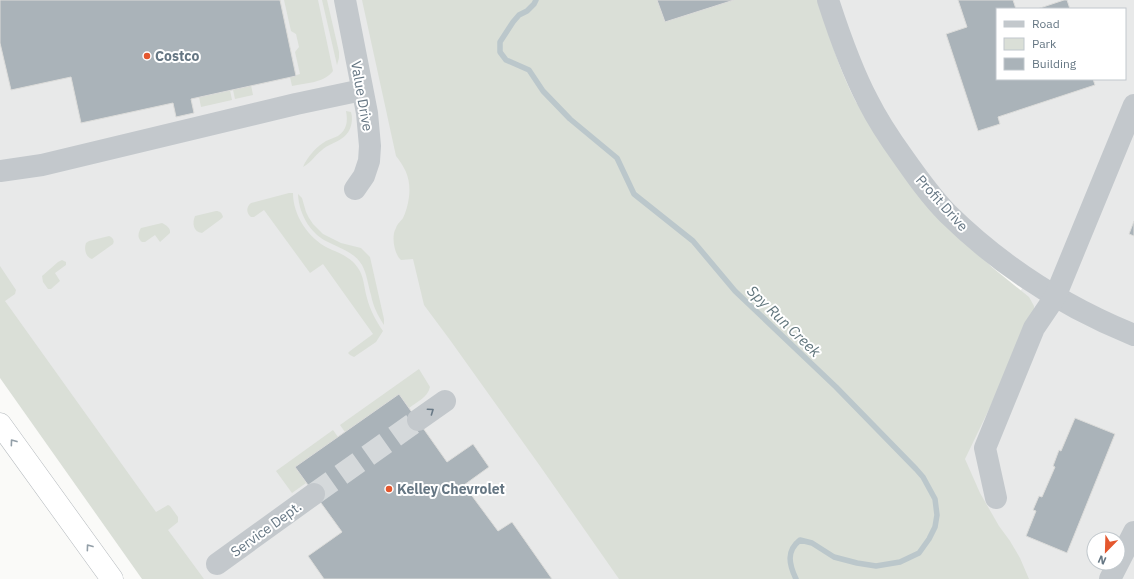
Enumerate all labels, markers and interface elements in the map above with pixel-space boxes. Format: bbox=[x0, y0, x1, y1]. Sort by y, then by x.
legend bbox=[996, 8, 1126, 80]
text: Road bbox=[1032, 16, 1060, 31]
text: Park bbox=[1032, 36, 1057, 51]
place label: Costco bbox=[155, 47, 199, 65]
marker: Costco bbox=[142, 51, 152, 61]
text: Building bbox=[1032, 56, 1077, 71]
street label: Value Drive bbox=[347, 60, 377, 133]
street label: Profit Drive bbox=[912, 171, 972, 235]
water label: Spy Run Creek bbox=[743, 281, 825, 361]
one-way arrow bbox=[427, 409, 434, 416]
one-way arrow bbox=[10, 439, 18, 446]
place label: Kelley Chevrolet bbox=[397, 480, 505, 498]
marker: Kelley Chevrolet bbox=[384, 484, 394, 494]
street label: Service Dept. bbox=[227, 497, 305, 561]
north arrow bbox=[1086, 531, 1126, 571]
one-way arrow bbox=[87, 545, 94, 552]
text: N bbox=[1096, 552, 1108, 568]

